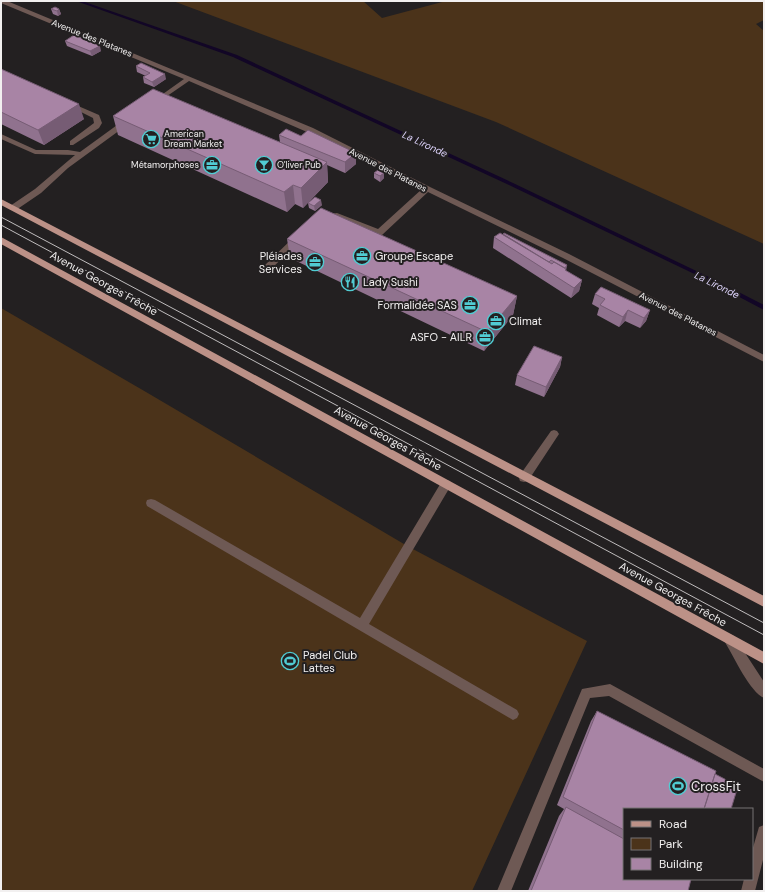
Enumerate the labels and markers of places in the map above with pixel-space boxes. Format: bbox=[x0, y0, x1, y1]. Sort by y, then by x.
place label: American Dream Market bbox=[164, 128, 223, 150]
supermarket icon: American Dream Market bbox=[141, 129, 161, 149]
office icon: Métamorphoses bbox=[202, 155, 222, 175]
bar icon: O'liver Pub bbox=[254, 155, 274, 175]
place label: Métamorphoses bbox=[131, 159, 199, 171]
place label: O'liver Pub bbox=[277, 159, 321, 171]
office icon: Groupe Escape bbox=[352, 246, 372, 266]
place label: Pléiades Services bbox=[259, 249, 302, 276]
place label: Groupe Escape bbox=[375, 249, 453, 263]
office icon: Pléiades Services bbox=[305, 252, 325, 272]
restaurant icon: Lady Sushi bbox=[340, 272, 360, 292]
place label: Lady Sushi bbox=[363, 275, 418, 289]
office icon: Formalidée SAS bbox=[460, 295, 480, 315]
place label: Formalidée SAS bbox=[377, 298, 457, 312]
office icon: Climat bbox=[486, 311, 506, 331]
place label: Climat bbox=[509, 314, 542, 328]
office icon: ASFO - AILR bbox=[475, 327, 495, 347]
place label: ASFO - AILR bbox=[410, 330, 472, 344]
place label: Padel Club Lattes bbox=[303, 648, 357, 675]
sports icon: Padel Club Lattes bbox=[280, 651, 300, 671]
sports icon: CrossFit bbox=[668, 776, 688, 796]
place label: CrossFit bbox=[691, 778, 741, 795]

